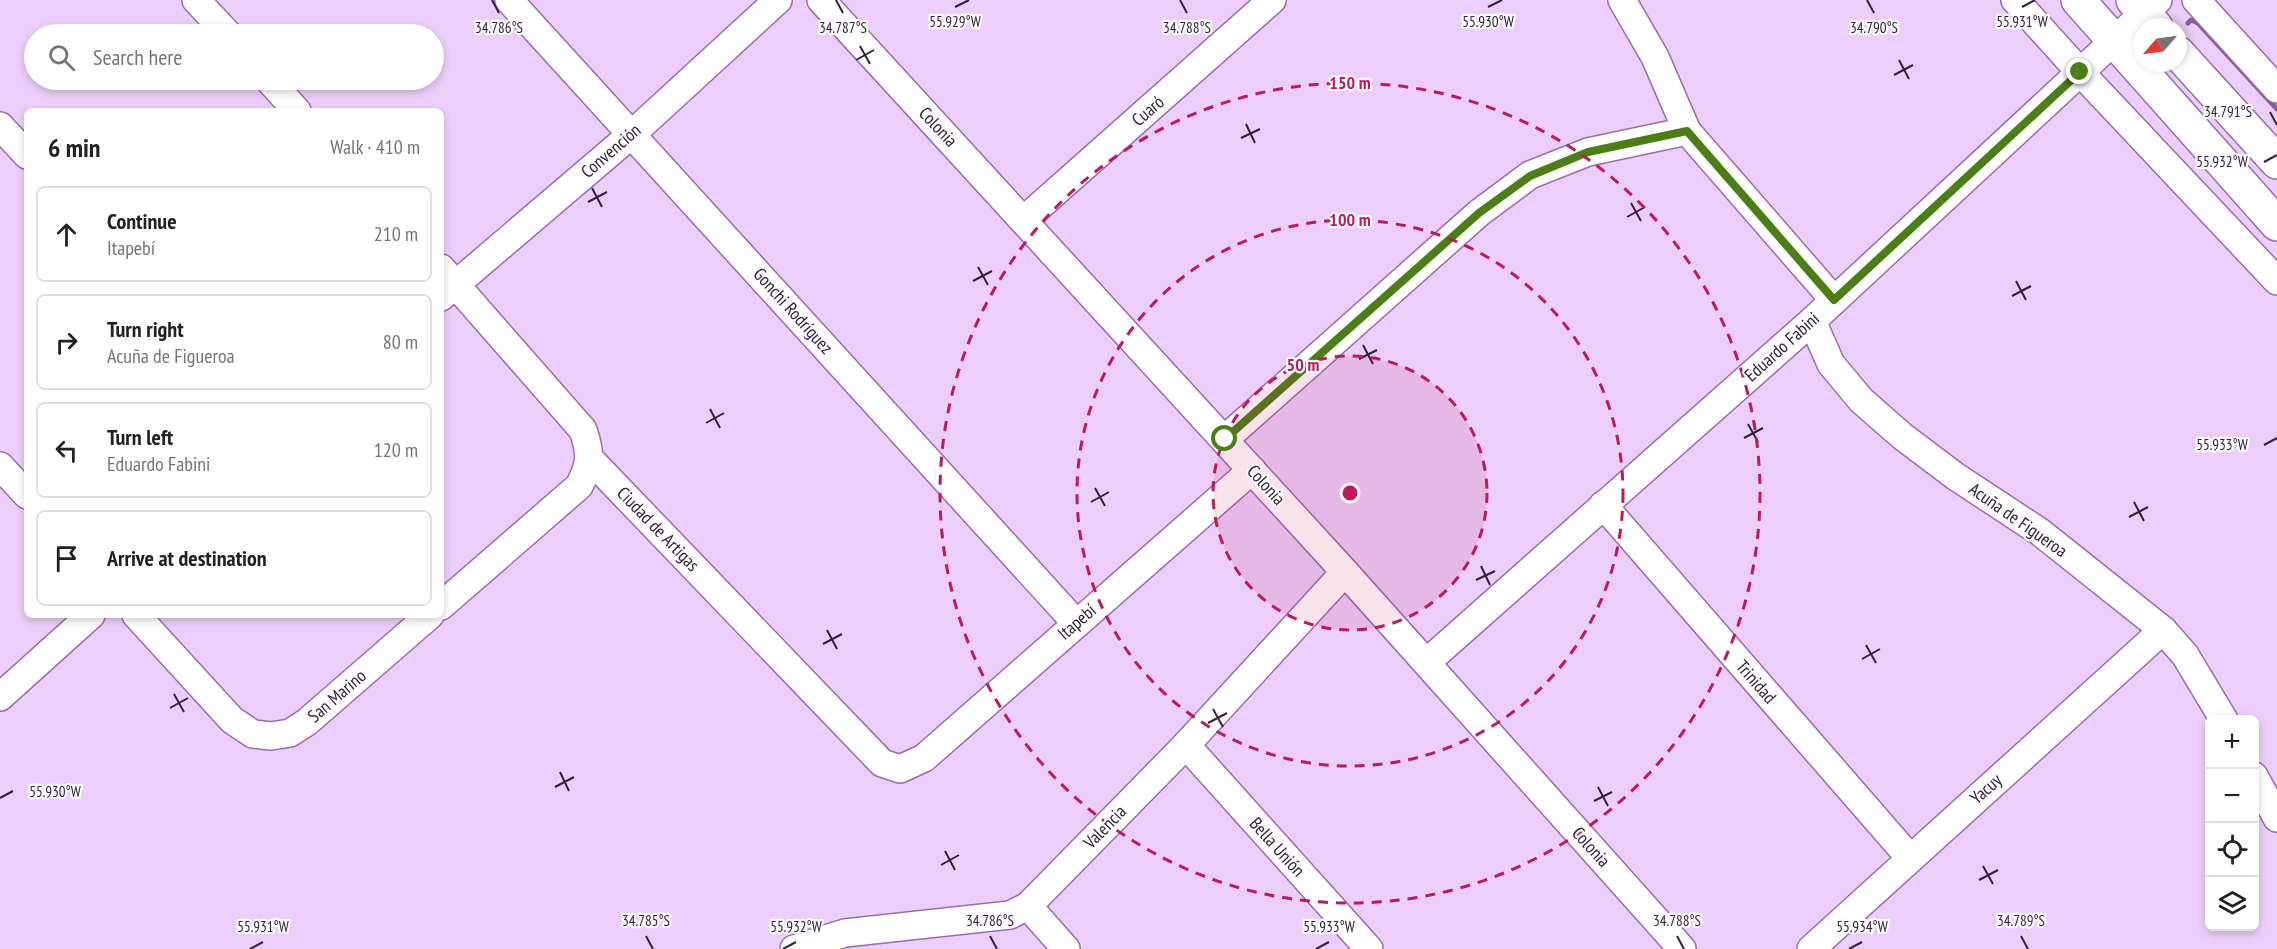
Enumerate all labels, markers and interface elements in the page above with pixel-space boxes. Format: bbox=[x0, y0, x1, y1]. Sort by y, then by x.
text: 55.929°W bbox=[929, 12, 981, 31]
text: 55.930°W bbox=[1462, 12, 1514, 31]
text: 55.931°W bbox=[1996, 12, 2048, 31]
text: 34.786°S bbox=[475, 18, 523, 37]
text: 34.787°S bbox=[819, 18, 867, 37]
text: 34.788°S bbox=[1163, 18, 1211, 37]
text: 34.790°S bbox=[1850, 18, 1898, 37]
north arrow bbox=[2133, 18, 2187, 72]
search box bbox=[24, 24, 444, 90]
icon: search bbox=[45, 41, 78, 74]
text: Search here bbox=[93, 43, 182, 71]
route end bbox=[2066, 58, 2092, 84]
text: 150 m bbox=[1329, 71, 1371, 94]
street label: Cuaró bbox=[1127, 90, 1169, 131]
street label: Colonia bbox=[914, 102, 963, 152]
text: 34.791°S bbox=[2204, 102, 2252, 121]
street label: Convención bbox=[576, 118, 645, 183]
text: 6 min bbox=[48, 131, 101, 164]
text: Walk · 410 m bbox=[330, 134, 420, 160]
text: 55.932°W bbox=[2196, 152, 2248, 171]
text: Continue bbox=[107, 207, 177, 235]
text: 100 m bbox=[1329, 208, 1371, 231]
icon: ahead bbox=[50, 218, 83, 251]
text: 210 m bbox=[374, 221, 418, 247]
text: Itapebí bbox=[107, 235, 155, 261]
street label: Gonchi Rodríguez bbox=[749, 263, 838, 359]
street label: Eduardo Fabini bbox=[1739, 307, 1824, 386]
text: Turn right bbox=[107, 315, 184, 343]
icon: right bbox=[50, 326, 83, 359]
text: 80 m bbox=[383, 329, 418, 355]
text: Acuña de Figueroa bbox=[107, 343, 235, 369]
text: 50 m bbox=[1287, 353, 1319, 376]
text: Turn left bbox=[107, 423, 173, 451]
route start bbox=[1211, 425, 1237, 451]
icon: left bbox=[50, 434, 83, 467]
text: 55.933°W bbox=[2196, 435, 2248, 454]
text: 120 m bbox=[374, 437, 418, 463]
text: Eduardo Fabini bbox=[107, 451, 210, 477]
street label: Colonia bbox=[1242, 460, 1290, 510]
street label: Acuña de Figueroa bbox=[1965, 477, 2072, 562]
street label: Ciudad de Artigas bbox=[612, 481, 704, 576]
centre of rings bbox=[1340, 483, 1360, 503]
icon: arrive bbox=[50, 542, 83, 575]
text: Arrive at destination bbox=[107, 544, 267, 572]
street label: Itapebí bbox=[1053, 599, 1101, 645]
street label: Trinidad bbox=[1731, 655, 1781, 708]
street label: San Marino bbox=[303, 664, 371, 727]
map controls bbox=[2205, 715, 2259, 931]
button: + bbox=[2205, 715, 2259, 769]
street label: Yacuy bbox=[1965, 768, 2007, 809]
button: − bbox=[2205, 769, 2259, 823]
text: 55.930°W bbox=[29, 782, 81, 801]
street label: Valencia bbox=[1078, 800, 1131, 854]
street label: Bella Unión bbox=[1245, 812, 1310, 881]
street label: Colonia bbox=[1567, 822, 1615, 872]
button: locate bbox=[2205, 823, 2259, 877]
button: layers bbox=[2205, 877, 2259, 931]
text: 34.785°S bbox=[622, 911, 670, 930]
text: 34.786°S bbox=[966, 911, 1014, 930]
text: 34.788°S bbox=[1653, 911, 1701, 930]
text: 34.789°S bbox=[1997, 911, 2045, 930]
text: 55.931°W bbox=[237, 917, 289, 936]
text: 55.932°W bbox=[770, 917, 822, 936]
text: 55.933°W bbox=[1303, 917, 1355, 936]
text: 55.934°W bbox=[1836, 917, 1888, 936]

